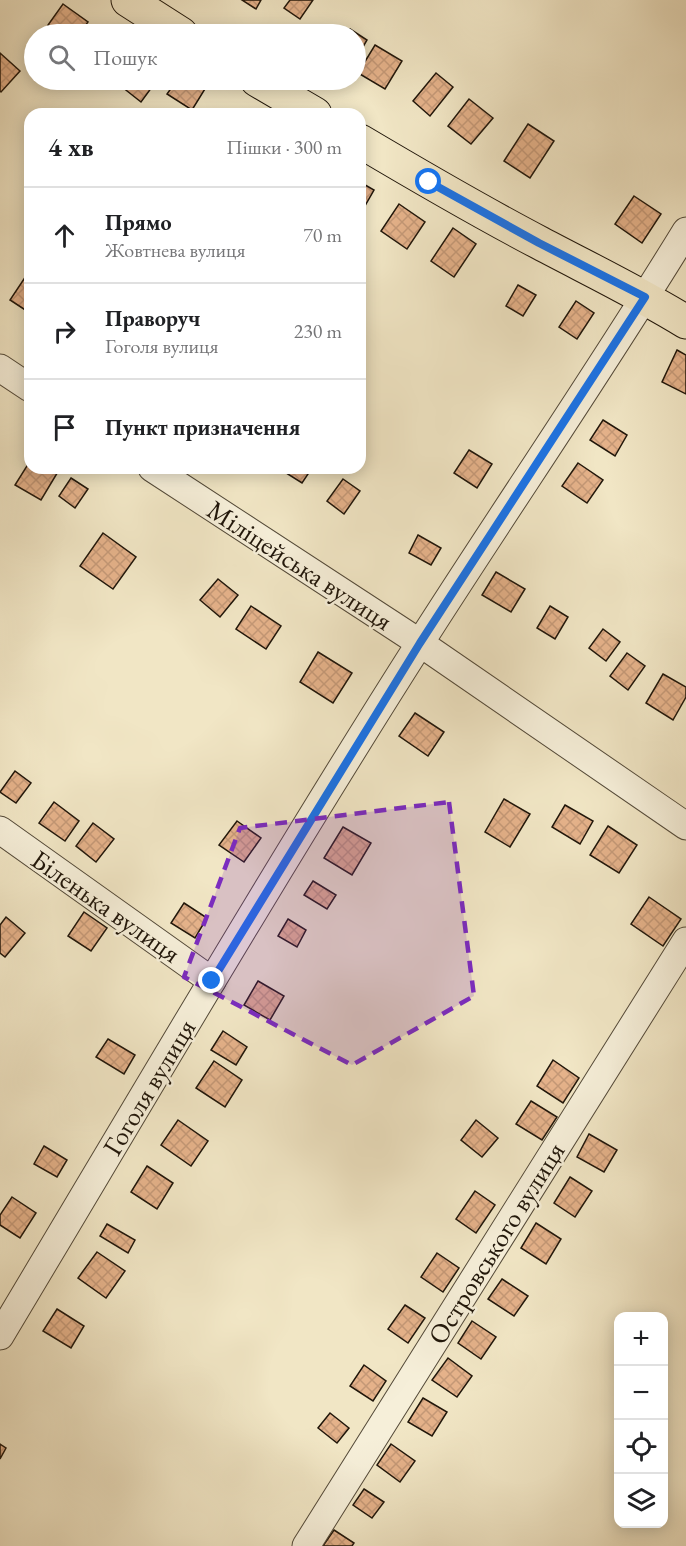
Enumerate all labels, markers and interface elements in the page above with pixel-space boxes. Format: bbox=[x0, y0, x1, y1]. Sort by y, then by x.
search box bbox=[24, 24, 366, 90]
icon: search bbox=[45, 41, 78, 74]
text: Пошук bbox=[93, 43, 157, 72]
text: 4 хв bbox=[48, 130, 94, 164]
text: Пішки · 300 m bbox=[226, 134, 342, 160]
route start bbox=[415, 168, 441, 194]
text: Прямо bbox=[105, 208, 172, 237]
icon: ahead bbox=[48, 219, 81, 252]
text: 70 m bbox=[303, 222, 342, 248]
text: Жовтнева вулиця bbox=[105, 237, 245, 263]
text: Праворуч bbox=[105, 304, 201, 333]
icon: right bbox=[48, 315, 81, 348]
text: 230 m bbox=[294, 318, 342, 344]
text: Гоголя вулиця bbox=[105, 333, 218, 359]
icon: arrive bbox=[48, 411, 81, 444]
text: Пункт призначення bbox=[105, 413, 300, 442]
street label: Міліцейська вулиця bbox=[201, 492, 399, 638]
street label: Біленька вулиця bbox=[24, 842, 188, 970]
route end bbox=[198, 967, 224, 993]
street label: Гоголя вулиця bbox=[95, 1012, 203, 1162]
street label: Островського вулиця bbox=[420, 1135, 572, 1351]
map controls bbox=[614, 1312, 668, 1528]
button: + bbox=[614, 1312, 668, 1366]
button: − bbox=[614, 1366, 668, 1420]
button: locate bbox=[614, 1420, 668, 1474]
button: layers bbox=[614, 1474, 668, 1528]

